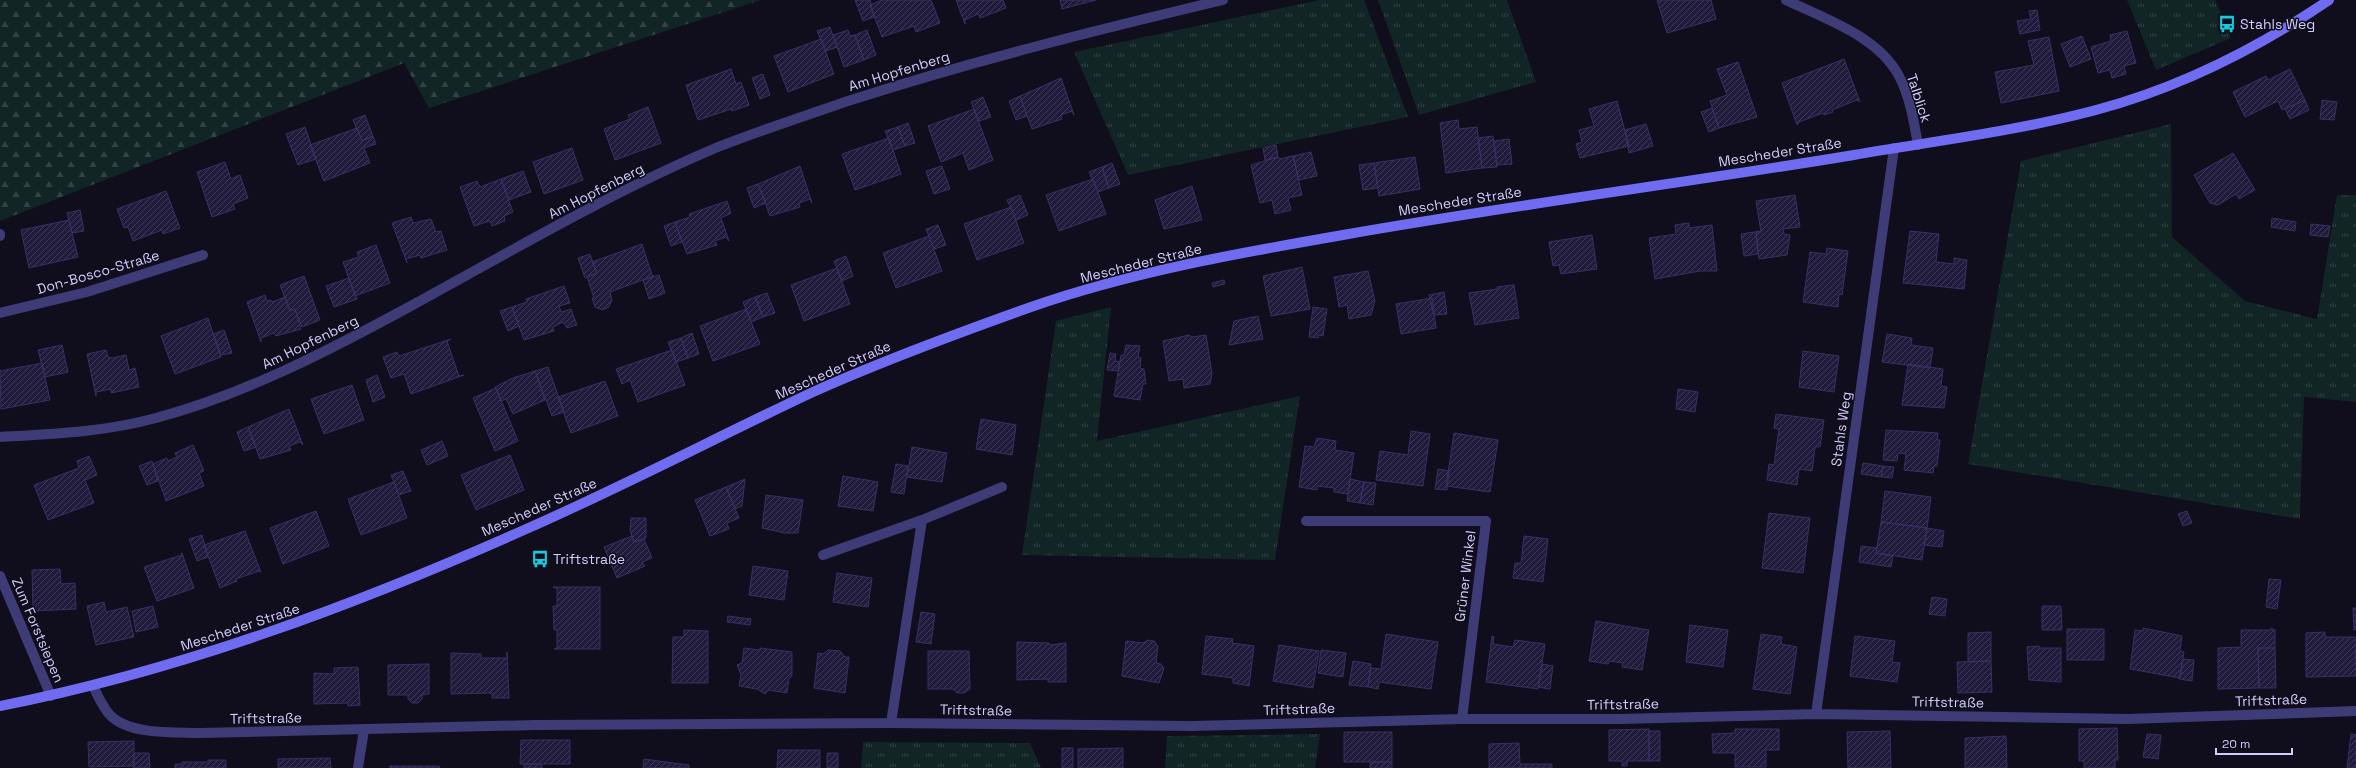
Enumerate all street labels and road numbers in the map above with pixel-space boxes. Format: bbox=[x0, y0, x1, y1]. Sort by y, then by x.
street label: Am Hopfenberg bbox=[846, 47, 952, 95]
street label: Talblick bbox=[1903, 71, 1935, 125]
street label: Mescheder Straße bbox=[1717, 133, 1843, 171]
street label: Am Hopfenberg bbox=[545, 159, 647, 223]
street label: Mescheder Straße bbox=[1397, 182, 1523, 220]
street label: Mescheder Straße bbox=[1078, 239, 1204, 287]
street label: Don-Bosco-Straße bbox=[35, 246, 161, 298]
street label: Am Hopfenberg bbox=[259, 311, 361, 373]
street label: Mescheder Straße bbox=[773, 336, 893, 404]
street label: Stahls Weg bbox=[1827, 390, 1855, 468]
street label: Mescheder Straße bbox=[479, 473, 599, 541]
street label: Grüner Winkel bbox=[1450, 529, 1480, 623]
street label: Zum Forstsiepen bbox=[8, 575, 68, 685]
street label: Mescheder Straße bbox=[178, 599, 302, 655]
street label: Triftstraße bbox=[2235, 690, 2307, 710]
street label: Triftstraße bbox=[1912, 692, 1984, 712]
street label: Triftstraße bbox=[1587, 694, 1659, 714]
street label: Triftstraße bbox=[1263, 699, 1335, 719]
street label: Triftstraße bbox=[940, 700, 1012, 720]
street label: Triftstraße bbox=[230, 708, 302, 728]

